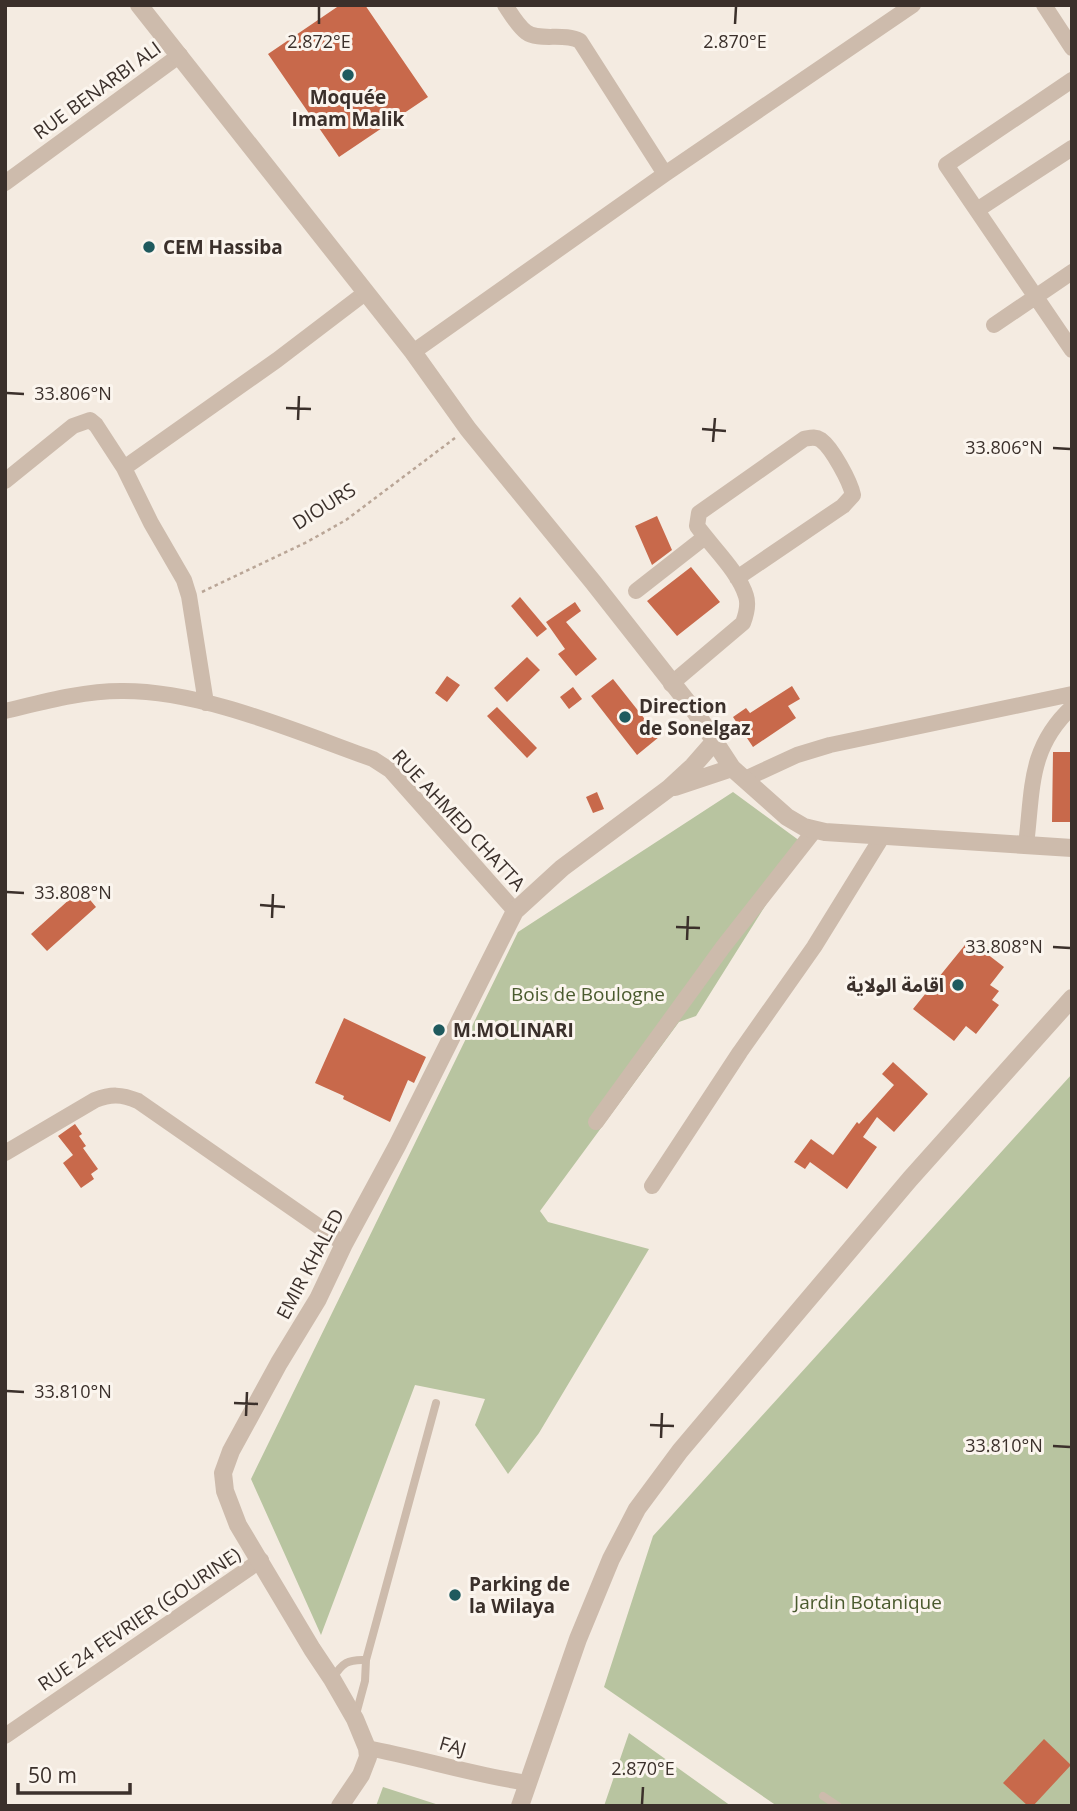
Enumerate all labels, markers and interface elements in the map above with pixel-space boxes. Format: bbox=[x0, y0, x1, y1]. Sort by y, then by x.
text: 2.872°E bbox=[287, 29, 351, 53]
text: 2.870°E bbox=[703, 29, 767, 53]
street label: RUE BENARBI ALI bbox=[28, 35, 166, 145]
marker: Moquée Imam Malik bbox=[340, 67, 356, 83]
place label: Moquée Imam Malik bbox=[292, 84, 405, 132]
place label: CEM Hassiba bbox=[163, 234, 283, 260]
marker: CEM Hassiba bbox=[141, 239, 157, 255]
text: 33.806°N bbox=[34, 381, 112, 405]
text: 33.806°N bbox=[965, 435, 1043, 459]
street label: DIOURS bbox=[287, 476, 361, 536]
place label: Direction de Sonelgaz bbox=[639, 693, 750, 741]
marker: Direction de Sonelgaz bbox=[617, 709, 633, 725]
street label: RUE AHMED CHATTA bbox=[387, 744, 531, 896]
text: 33.808°N bbox=[34, 880, 112, 904]
text: 33.808°N bbox=[965, 934, 1043, 958]
place label: اقامة الولاية bbox=[846, 972, 944, 998]
marker: اقامة الولاية bbox=[950, 977, 966, 993]
park label: Bois de Boulogne bbox=[511, 981, 665, 1007]
place label: M.MOLINARI bbox=[453, 1017, 574, 1043]
marker: M.MOLINARI bbox=[431, 1022, 447, 1038]
street label: EMIR KHALED bbox=[270, 1204, 350, 1324]
text: 33.810°N bbox=[34, 1379, 112, 1403]
text: 33.810°N bbox=[965, 1433, 1043, 1457]
street label: RUE 24 FEVRIER (GOURINE) bbox=[33, 1541, 245, 1697]
place label: Parking de la Wilaya bbox=[469, 1571, 570, 1619]
marker: Parking de la Wilaya bbox=[447, 1587, 463, 1603]
park label: Jardin Botanique bbox=[792, 1589, 942, 1615]
street label: FAJ bbox=[436, 1730, 470, 1762]
scale bar bbox=[18, 1752, 130, 1796]
text: 2.870°E bbox=[611, 1756, 675, 1780]
text: 50 m bbox=[28, 1761, 77, 1789]

